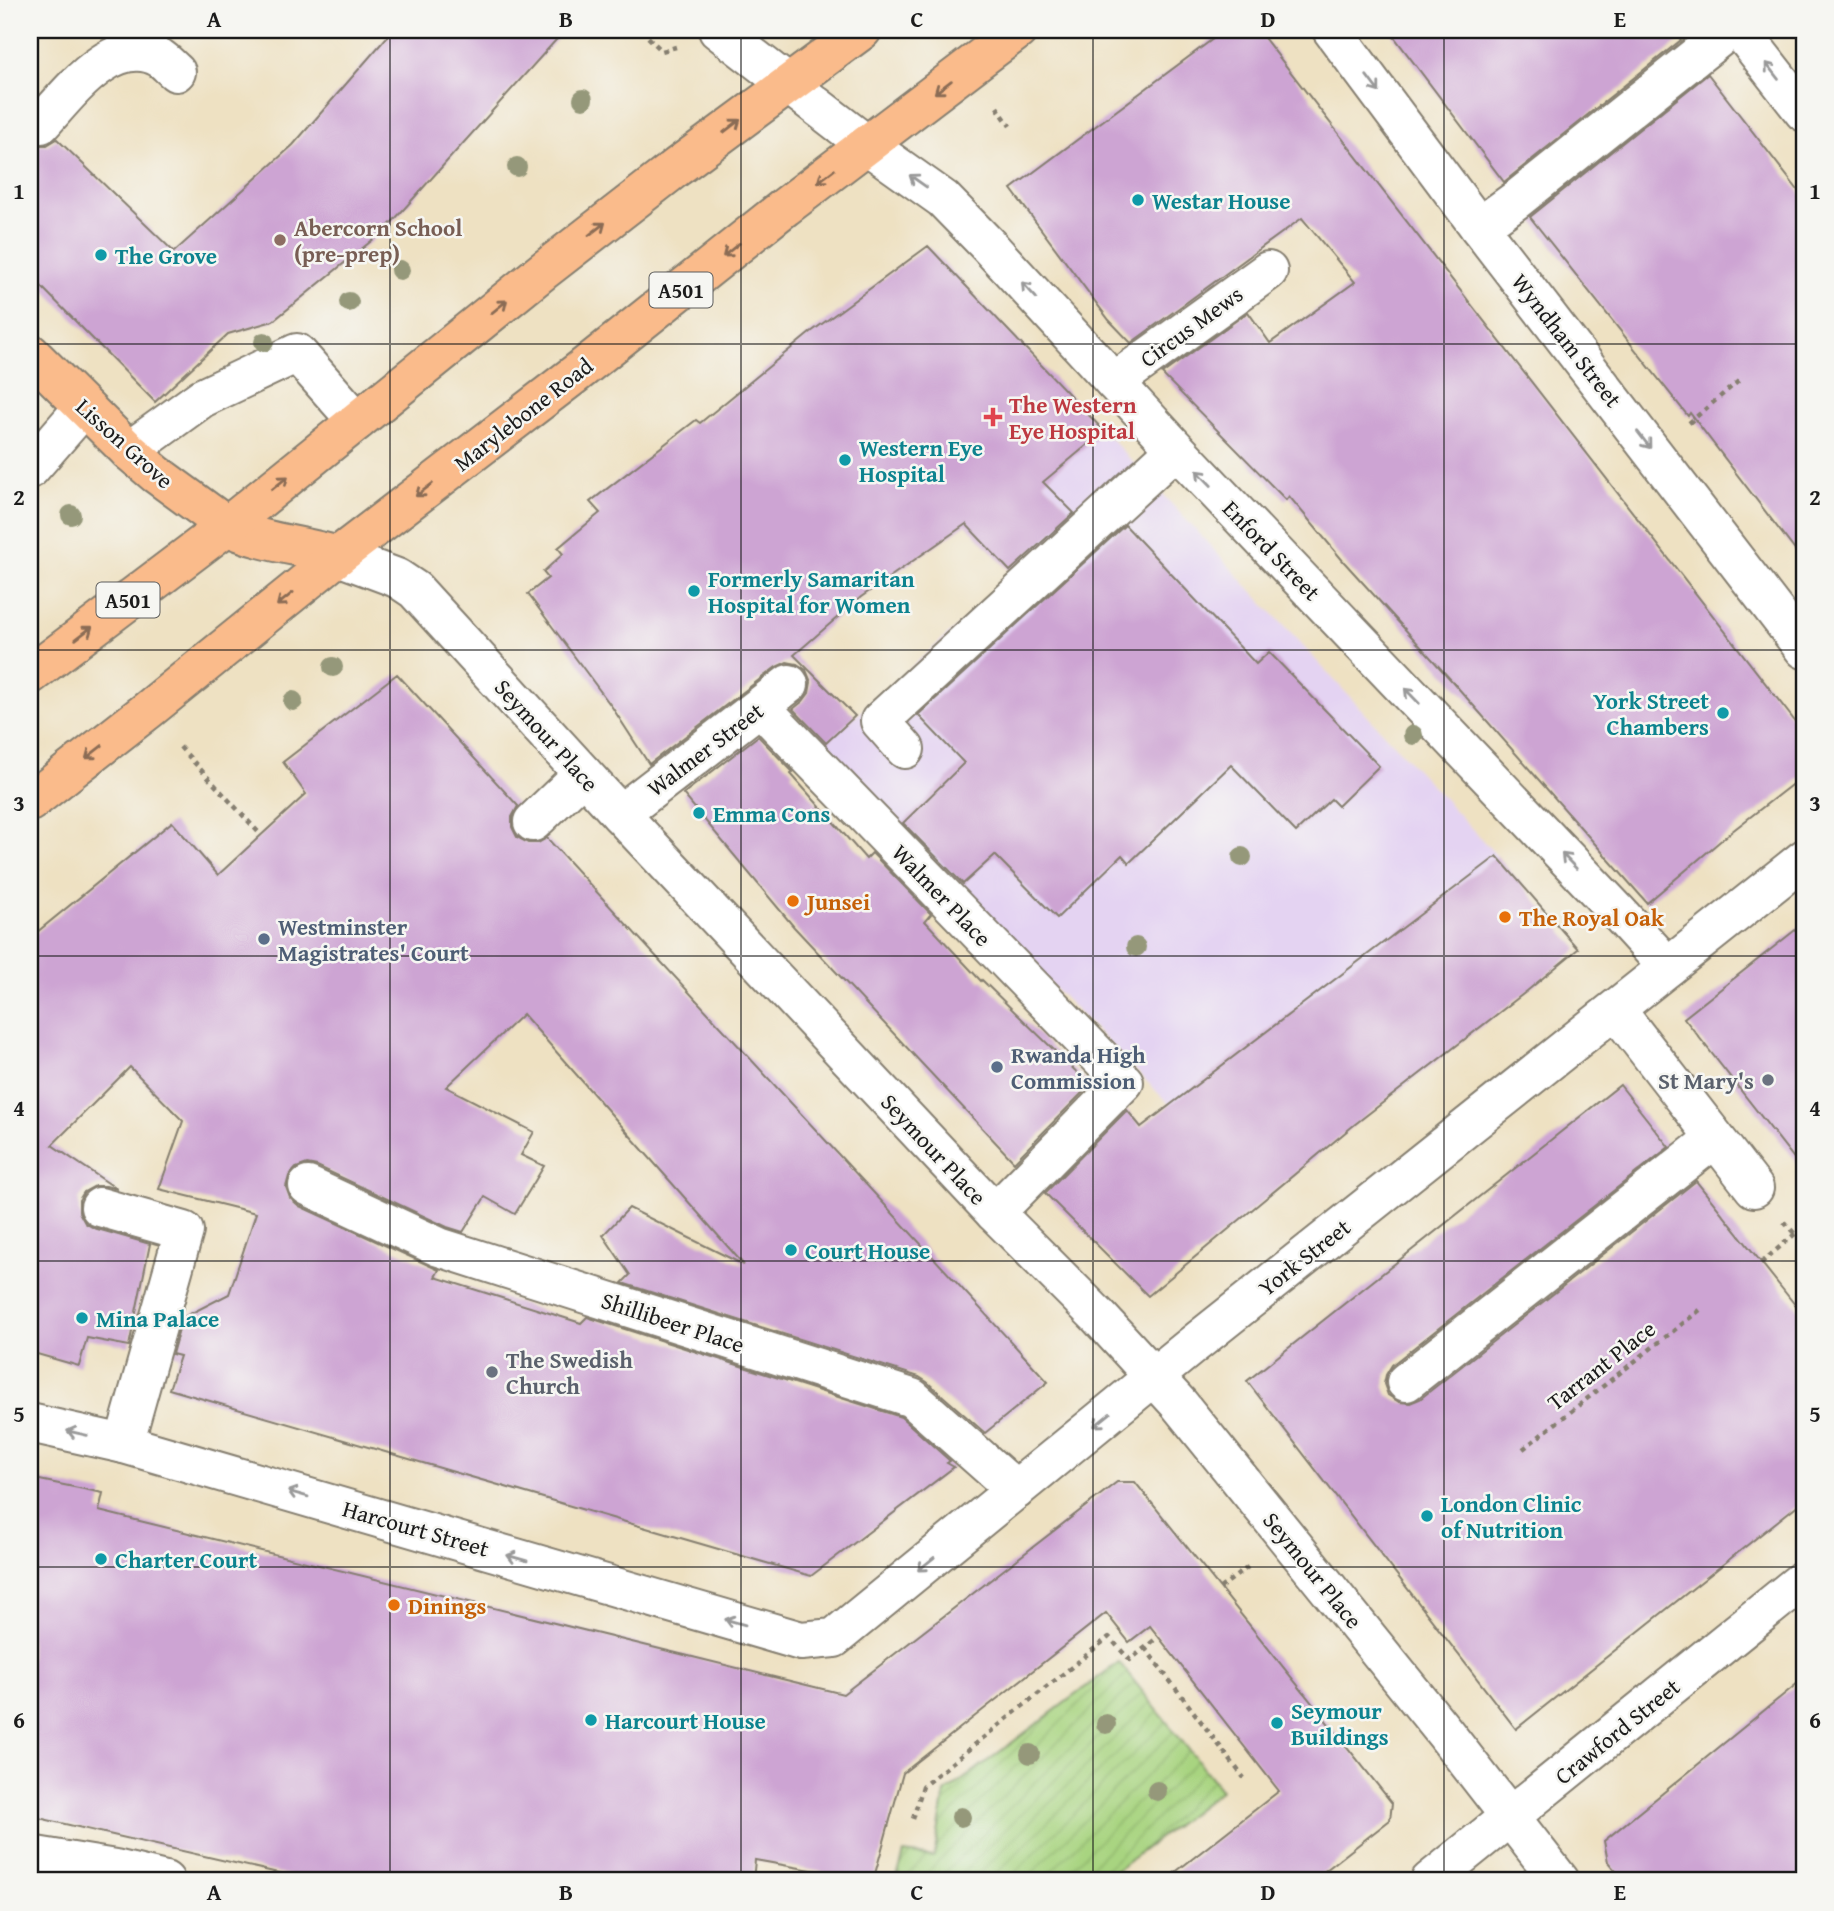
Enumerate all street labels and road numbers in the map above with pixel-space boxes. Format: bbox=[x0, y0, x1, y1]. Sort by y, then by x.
street label: Wyndham Street bbox=[1504, 266, 1630, 414]
road number: A501 bbox=[650, 272, 712, 308]
street label: Circus Mews bbox=[1133, 277, 1249, 375]
street label: Marylebone Road bbox=[446, 349, 600, 479]
street label: Lisson Grove bbox=[69, 390, 181, 496]
street label: Enford Street bbox=[1216, 492, 1328, 608]
road number: A501 bbox=[96, 582, 160, 618]
street label: Seymour Place bbox=[487, 671, 607, 799]
street label: Walmer Street bbox=[640, 694, 770, 804]
street label: Walmer Place bbox=[885, 836, 999, 954]
street label: Seymour Place bbox=[874, 1086, 994, 1212]
street label: York Street bbox=[1251, 1211, 1357, 1303]
street label: Shillibeer Place bbox=[597, 1283, 749, 1361]
street label: Tarrant Place bbox=[1540, 1312, 1662, 1418]
street label: Harcourt Street bbox=[339, 1491, 493, 1565]
street label: Seymour Place bbox=[1256, 1505, 1370, 1635]
street label: Crawford Street bbox=[1547, 1670, 1687, 1792]

